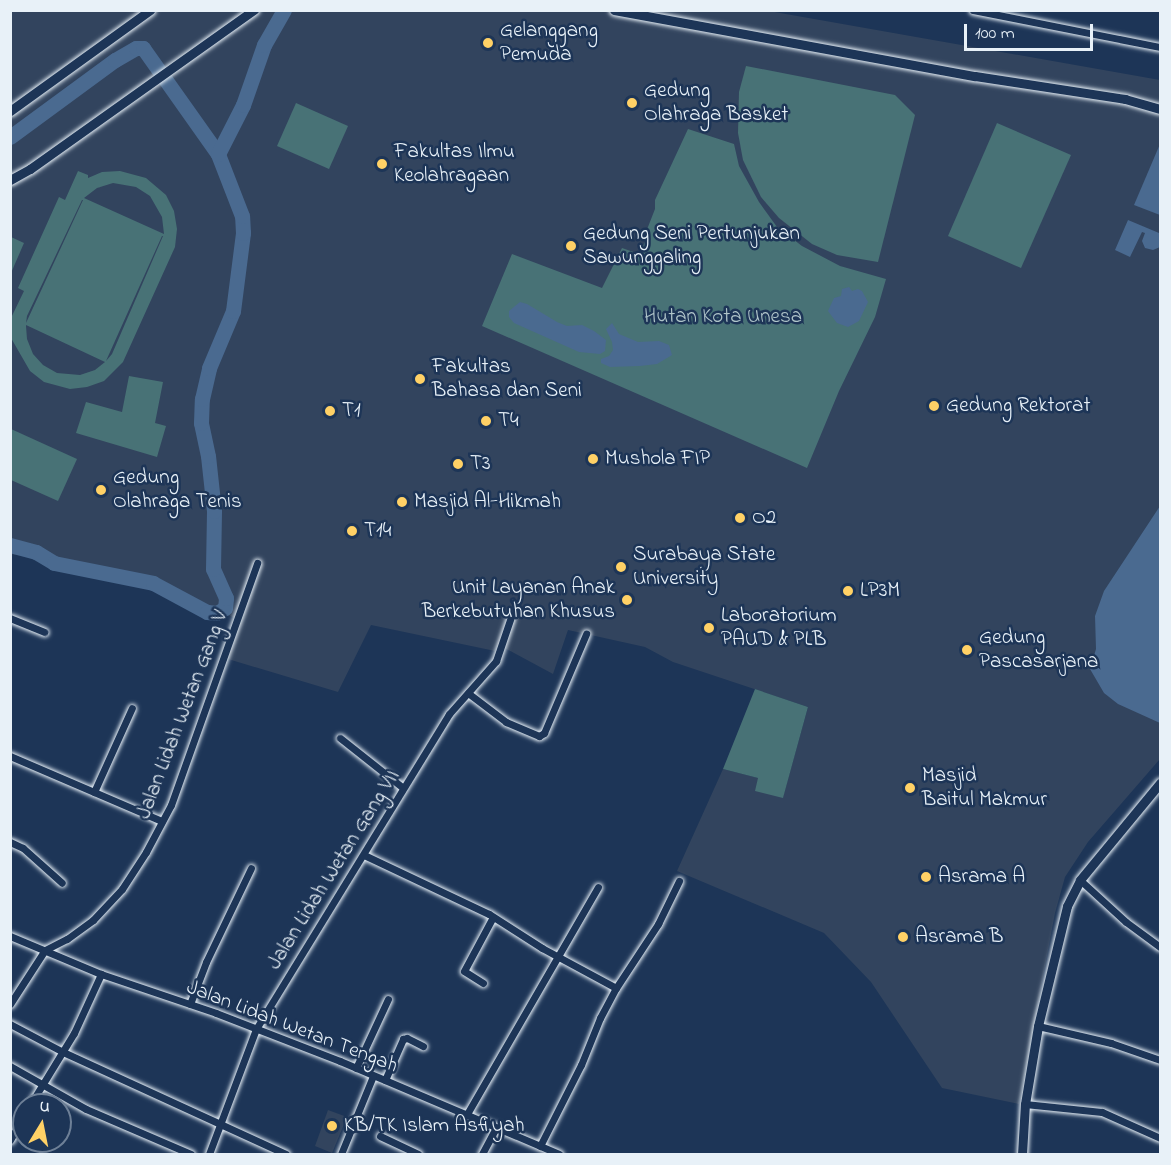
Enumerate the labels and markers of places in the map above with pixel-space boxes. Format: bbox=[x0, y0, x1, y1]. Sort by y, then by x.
place label: Gelanggang Pemuda bbox=[500, 18, 598, 68]
marker: Gelanggang Pemuda bbox=[481, 36, 495, 50]
place label: Gedung Olahraga Basket bbox=[644, 78, 788, 128]
marker: Gedung Olahraga Basket bbox=[625, 96, 639, 110]
place label: Fakultas Ilmu Keolahragaan bbox=[394, 139, 515, 189]
marker: Fakultas Ilmu Keolahragaan bbox=[375, 157, 389, 171]
place label: Gedung Seni Pertunjukan Sawunggaling bbox=[583, 221, 800, 271]
marker: Gedung Seni Pertunjukan Sawunggaling bbox=[564, 239, 578, 253]
place label: Fakultas Bahasa dan Seni bbox=[432, 354, 582, 404]
marker: Fakultas Bahasa dan Seni bbox=[413, 372, 427, 386]
place label: Gedung Rektorat bbox=[946, 393, 1090, 419]
place label: T1 bbox=[342, 398, 361, 424]
marker: Gedung Rektorat bbox=[927, 399, 941, 413]
marker: T1 bbox=[323, 404, 337, 418]
place label: T4 bbox=[498, 408, 519, 434]
marker: T4 bbox=[479, 414, 493, 428]
place label: Mushola FIP bbox=[605, 446, 710, 472]
place label: T3 bbox=[470, 451, 491, 477]
marker: Mushola FIP bbox=[586, 452, 600, 466]
marker: T3 bbox=[451, 457, 465, 471]
place label: Gedung Olahraga Tenis bbox=[113, 465, 242, 515]
marker: Gedung Olahraga Tenis bbox=[94, 483, 108, 497]
place label: Masjid Al-Hikmah bbox=[414, 489, 561, 515]
marker: Masjid Al-Hikmah bbox=[395, 495, 409, 509]
place label: O2 bbox=[752, 505, 776, 531]
marker: O2 bbox=[733, 511, 747, 525]
place label: T14 bbox=[364, 518, 391, 544]
marker: T14 bbox=[345, 524, 359, 538]
place label: Surabaya State University bbox=[633, 542, 775, 592]
marker: Surabaya State University bbox=[614, 560, 628, 574]
place label: Unit Layanan Anak Berkebutuhan Khusus bbox=[422, 575, 615, 625]
place label: LP3M bbox=[860, 578, 900, 604]
marker: LP3M bbox=[841, 584, 855, 598]
marker: Unit Layanan Anak Berkebutuhan Khusus bbox=[620, 593, 634, 607]
place label: Laboratorium PAUD & PLB bbox=[721, 603, 836, 653]
marker: Laboratorium PAUD & PLB bbox=[702, 621, 716, 635]
place label: Gedung Pascasarjana bbox=[979, 625, 1098, 675]
marker: Gedung Pascasarjana bbox=[960, 643, 974, 657]
place label: Masjid Baitul Makmur bbox=[922, 763, 1047, 813]
marker: Masjid Baitul Makmur bbox=[903, 781, 917, 795]
place label: Asrama A bbox=[938, 864, 1025, 890]
marker: Asrama A bbox=[919, 870, 933, 884]
place label: Asrama B bbox=[915, 924, 1003, 950]
marker: Asrama B bbox=[896, 930, 910, 944]
place label: KB/TK Islam Asfiyah bbox=[344, 1113, 524, 1139]
marker: KB/TK Islam Asfiyah bbox=[325, 1119, 339, 1133]

